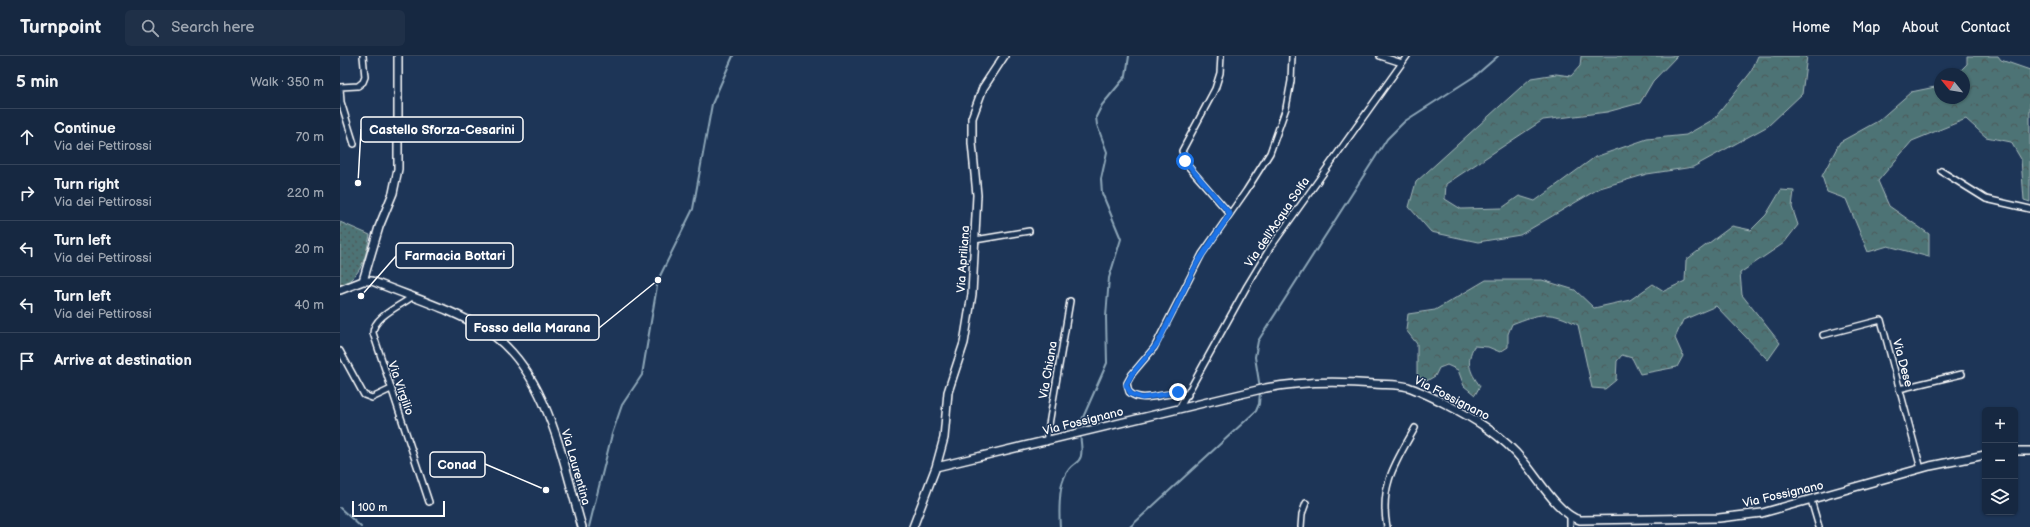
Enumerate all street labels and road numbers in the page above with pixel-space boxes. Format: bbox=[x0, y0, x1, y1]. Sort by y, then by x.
street label: Via dell'Acqua Solfa bbox=[1242, 174, 1313, 270]
street label: Via Apriliana bbox=[954, 225, 973, 293]
street label: Via Dese bbox=[1889, 338, 1916, 389]
street label: Via Chiana bbox=[1036, 340, 1061, 400]
street label: Via Virgilio bbox=[384, 359, 417, 417]
street label: Via Fossignano bbox=[1412, 373, 1492, 424]
street label: Via Fossignano bbox=[1041, 404, 1125, 439]
street label: Via Laurentina bbox=[558, 427, 594, 507]
street label: Via Fossignano bbox=[1741, 478, 1825, 511]

